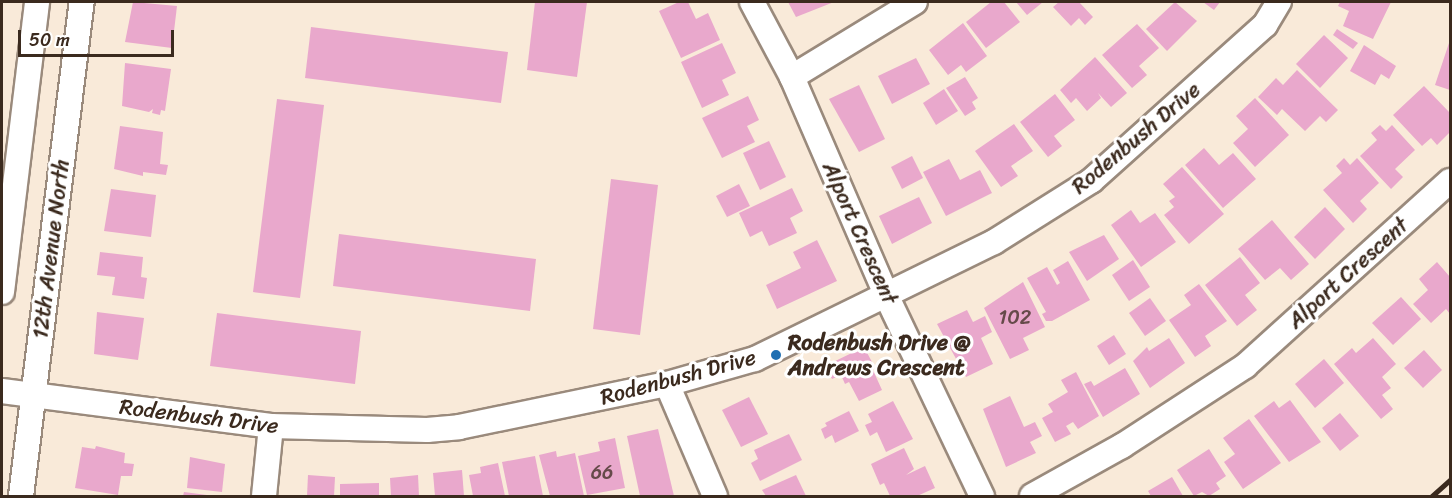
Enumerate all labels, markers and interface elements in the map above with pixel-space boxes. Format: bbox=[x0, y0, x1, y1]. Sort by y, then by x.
scale bar bbox=[21, 18, 177, 56]
text: 50 m bbox=[29, 24, 70, 56]
street label: Rodenbush Drive bbox=[1066, 76, 1206, 200]
street label: Alport Crescent bbox=[816, 156, 904, 310]
street label: 12th Avenue North bbox=[27, 157, 75, 341]
street label: Alport Crescent bbox=[1281, 211, 1415, 335]
house number: 102 bbox=[999, 305, 1031, 329]
place label: Rodenbush Drive @ Andrews Crescent bbox=[788, 329, 971, 380]
street label: Rodenbush Drive bbox=[597, 344, 759, 410]
marker: Rodenbush Drive @ Andrews Crescent bbox=[769, 348, 783, 362]
street label: Rodenbush Drive bbox=[118, 393, 280, 439]
house number: 66 bbox=[591, 460, 613, 484]

